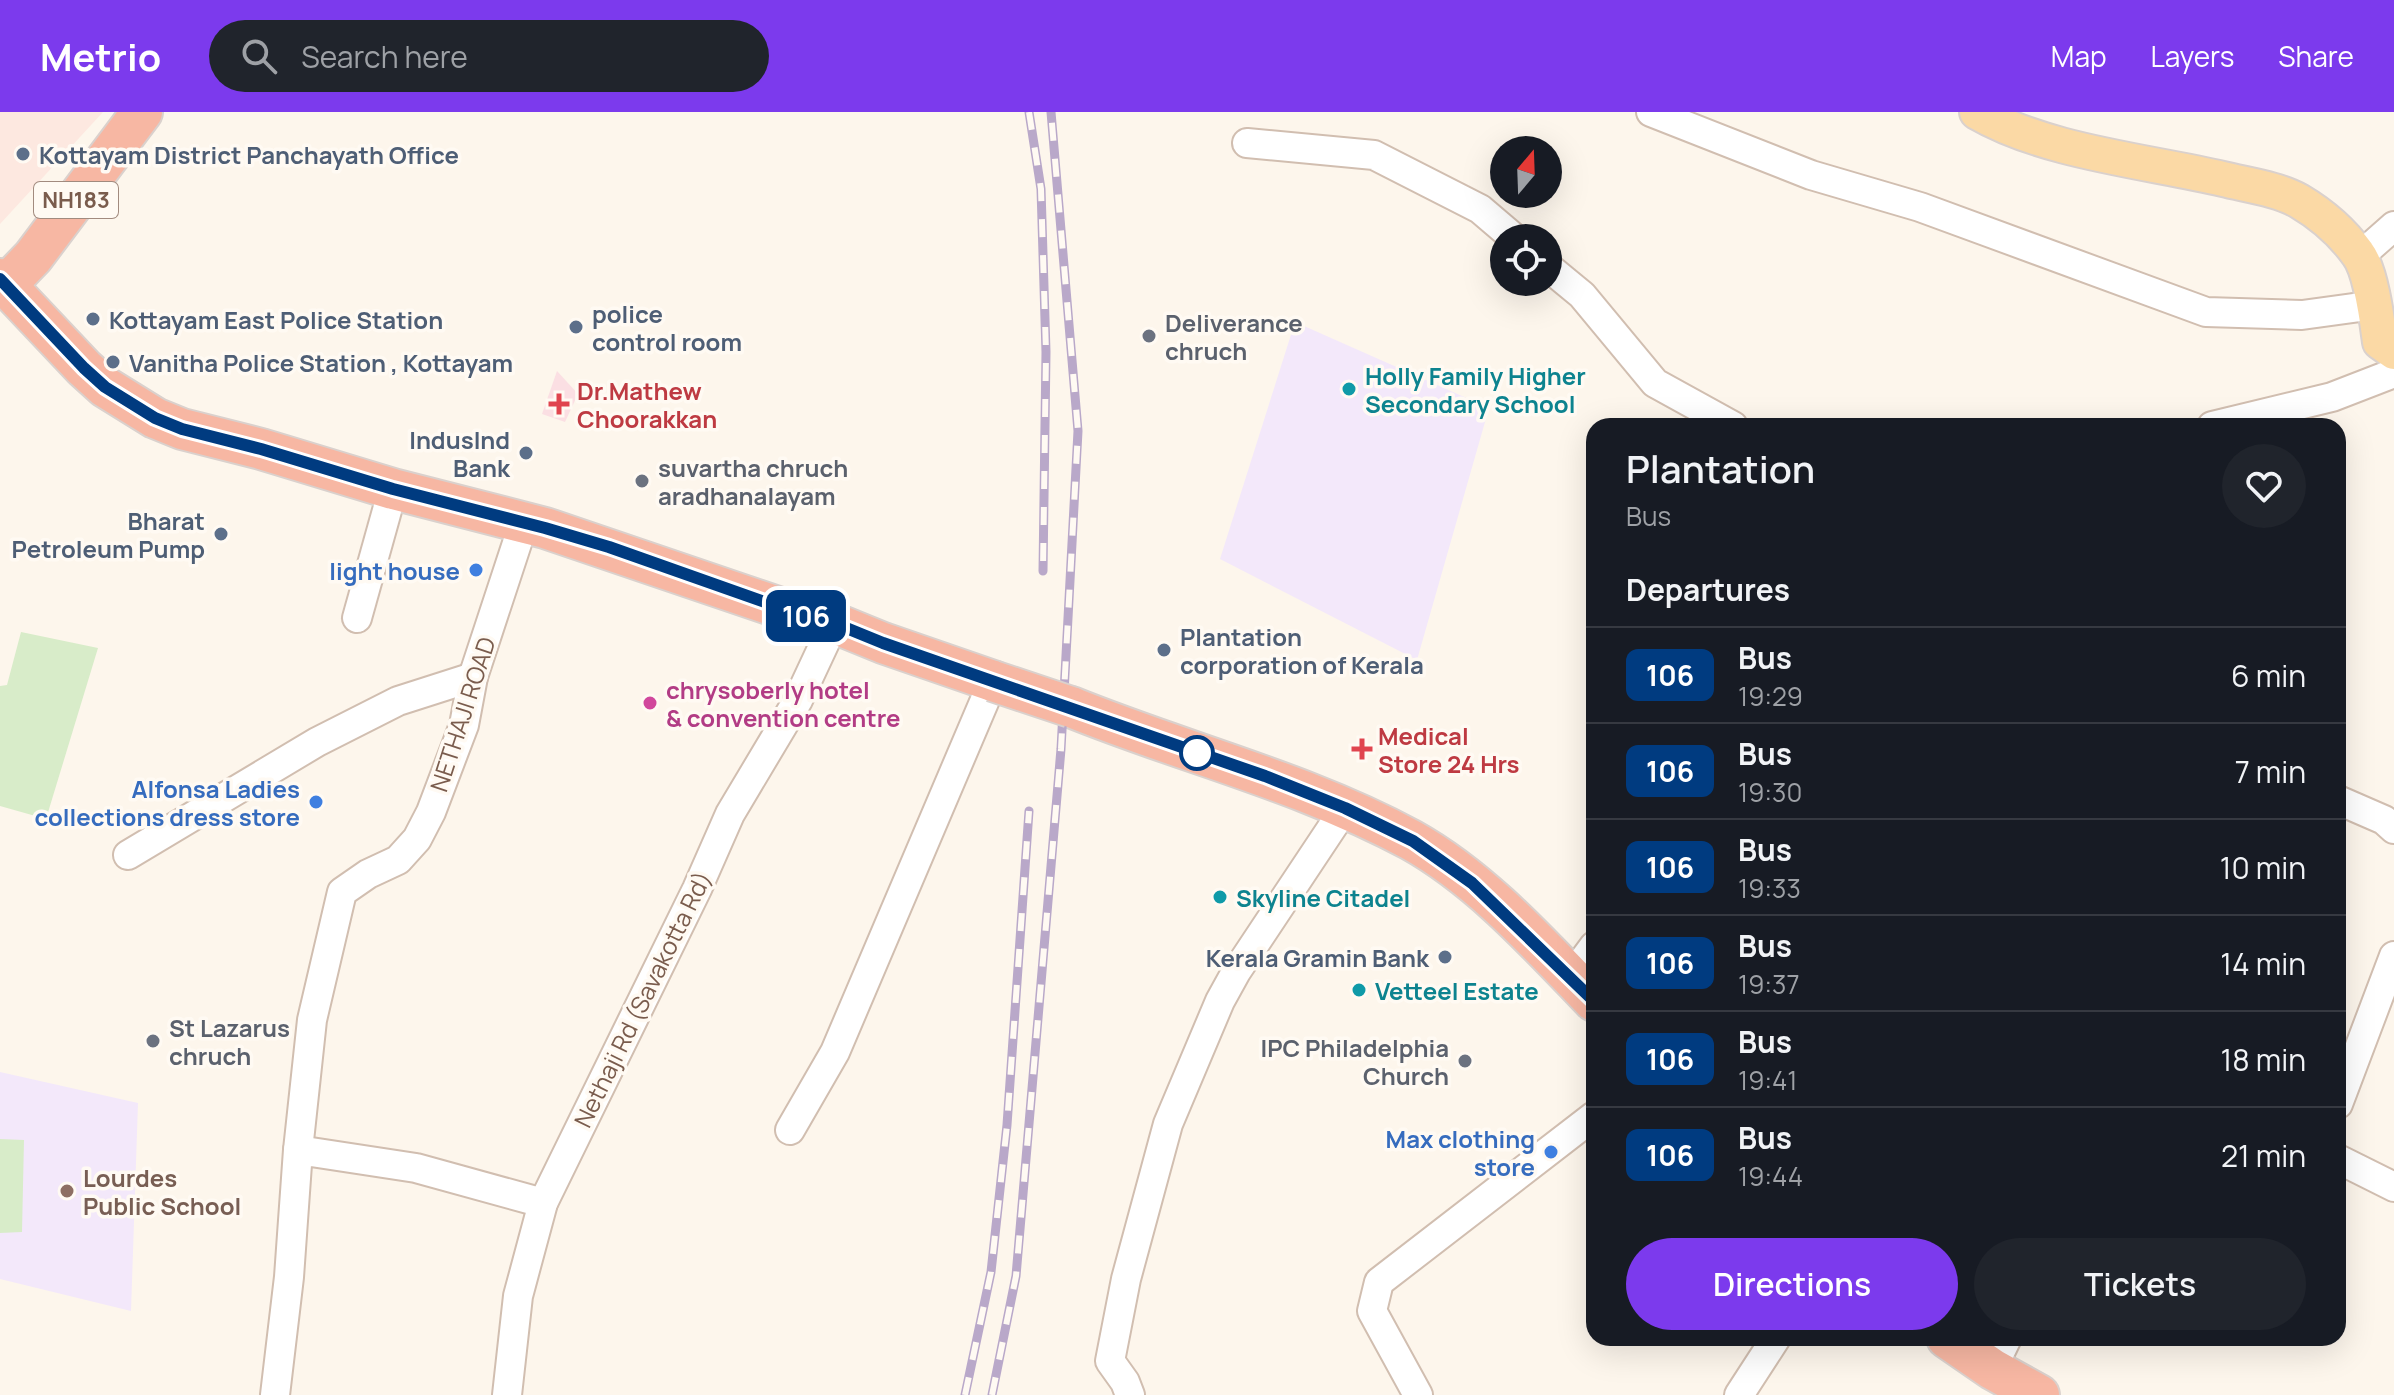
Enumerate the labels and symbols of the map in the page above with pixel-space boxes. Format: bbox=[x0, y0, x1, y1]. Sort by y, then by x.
north arrow bbox=[1490, 136, 1562, 208]
place label: Kottayam District Panchayath Office bbox=[39, 138, 459, 171]
marker: Kottayam District Panchayath Office bbox=[14, 145, 32, 163]
road number: NH183 bbox=[34, 182, 118, 218]
place label: police control room bbox=[592, 297, 742, 358]
place label: Kottayam East Police Station bbox=[109, 303, 443, 336]
place label: Deliverance chruch bbox=[1165, 306, 1303, 367]
marker: Kottayam East Police Station bbox=[84, 310, 102, 328]
marker: police control room bbox=[567, 318, 585, 336]
marker: Deliverance chruch bbox=[1140, 327, 1158, 345]
place label: Vanitha Police Station , Kottayam bbox=[129, 346, 513, 379]
marker: Vanitha Police Station , Kottayam bbox=[104, 353, 122, 371]
place label: Holly Family Higher Secondary School bbox=[1365, 359, 1586, 420]
place label: Dr.Mathew Choorakkan bbox=[577, 374, 717, 435]
marker: Holly Family Higher Secondary School bbox=[1340, 380, 1358, 398]
marker: Dr.Mathew Choorakkan bbox=[548, 393, 570, 415]
place label: Induslnd Bank bbox=[409, 423, 511, 484]
marker: Induslnd Bank bbox=[517, 444, 535, 462]
place label: suvartha chruch aradhanalayam bbox=[658, 451, 848, 512]
marker: suvartha chruch aradhanalayam bbox=[633, 472, 651, 490]
place label: Bharat Petroleum Pump bbox=[12, 504, 205, 565]
marker: Bharat Petroleum Pump bbox=[212, 525, 230, 543]
place label: light house bbox=[329, 554, 460, 587]
marker: light house bbox=[467, 561, 485, 579]
line badge: 106 bbox=[760, 590, 852, 642]
place label: Plantation corporation of Kerala bbox=[1180, 620, 1424, 681]
street label: NETHAJI ROAD bbox=[421, 632, 503, 796]
marker: Plantation corporation of Kerala bbox=[1155, 641, 1173, 659]
place label: chrysoberly hotel & convention centre bbox=[666, 673, 901, 734]
marker: chrysoberly hotel & convention centre bbox=[641, 694, 659, 712]
place label: Medical Store 24 Hrs bbox=[1378, 719, 1520, 780]
unlabelled marker bbox=[1180, 736, 1214, 770]
marker: Medical Store 24 Hrs bbox=[1353, 740, 1371, 758]
place label: Alfonsa Ladies collections dress store bbox=[34, 772, 300, 833]
marker: Alfonsa Ladies collections dress store bbox=[307, 793, 325, 811]
street label: Nethaji Rd (Savakotta Rd) bbox=[566, 865, 718, 1133]
place label: Skyline Citadel bbox=[1236, 881, 1410, 914]
marker: Skyline Citadel bbox=[1211, 888, 1229, 906]
place label: Kerala Gramin Bank bbox=[1206, 941, 1430, 974]
marker: Kerala Gramin Bank bbox=[1436, 948, 1454, 966]
place label: Vetteel Estate bbox=[1375, 974, 1539, 1007]
marker: Vetteel Estate bbox=[1350, 981, 1368, 999]
place label: St Lazarus chruch bbox=[169, 1011, 290, 1072]
place label: IPC Philadelphia Church bbox=[1260, 1031, 1449, 1092]
marker: St Lazarus chruch bbox=[144, 1032, 162, 1050]
marker: IPC Philadelphia Church bbox=[1456, 1052, 1474, 1070]
place label: Max clothing store bbox=[1386, 1122, 1535, 1183]
marker: Max clothing store bbox=[1542, 1143, 1560, 1161]
place label: Lourdes Public School bbox=[83, 1161, 241, 1222]
marker: Lourdes Public School bbox=[58, 1182, 76, 1200]

